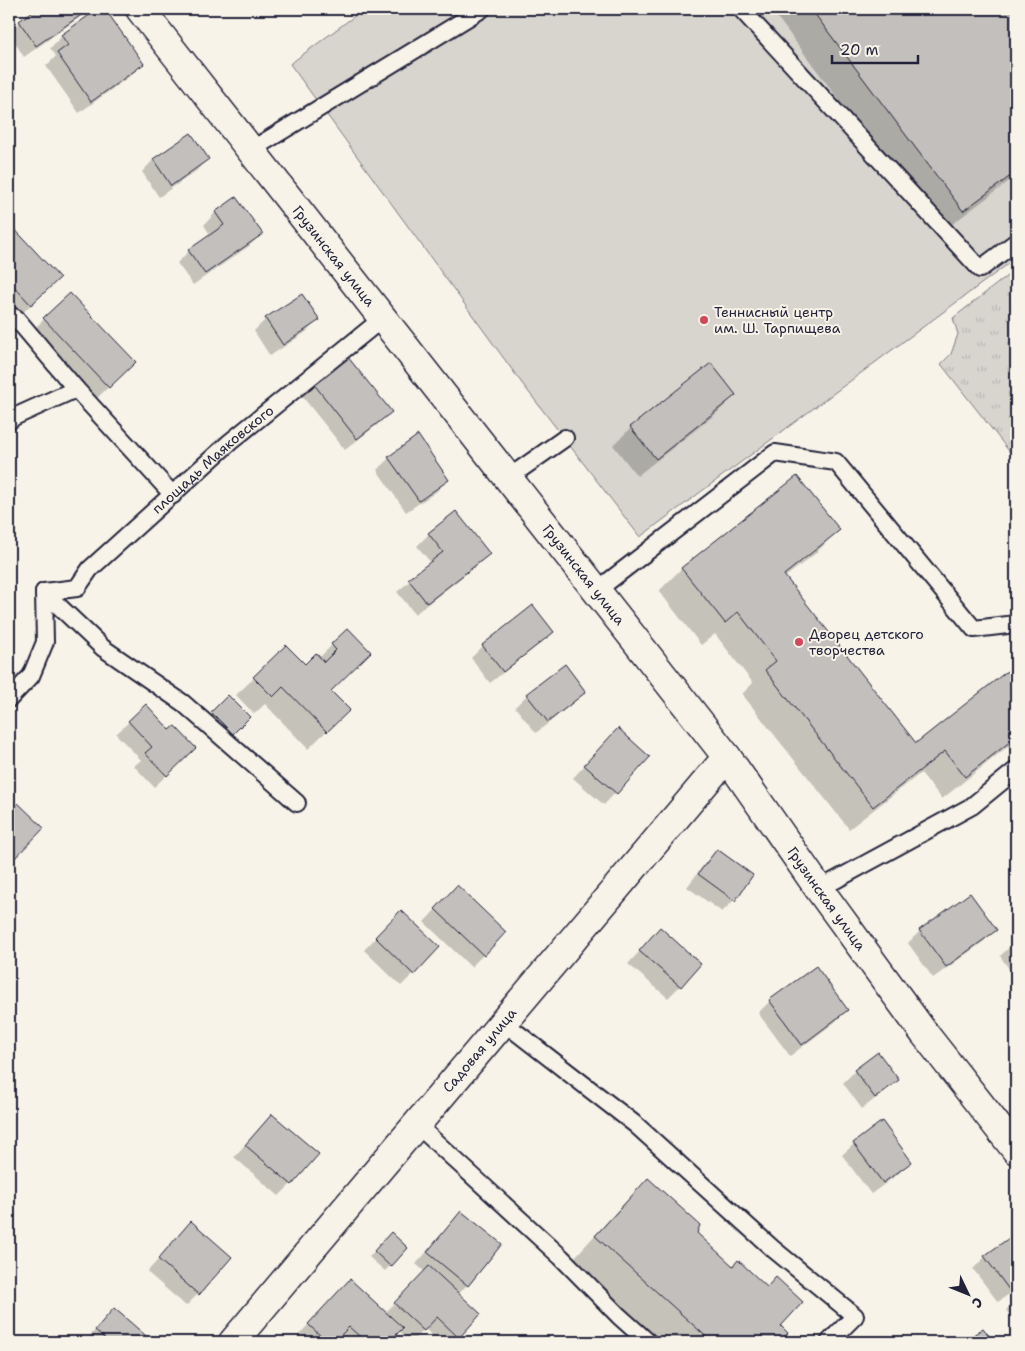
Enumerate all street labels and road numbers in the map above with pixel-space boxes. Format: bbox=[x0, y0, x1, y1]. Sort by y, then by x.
street label: Грузинская улица bbox=[289, 202, 379, 310]
street label: площадь Маяковского bbox=[148, 401, 277, 517]
street label: Грузинская улица bbox=[539, 521, 629, 629]
street label: Грузинская улица bbox=[783, 843, 870, 954]
street label: Садовая улица bbox=[439, 1004, 520, 1096]

